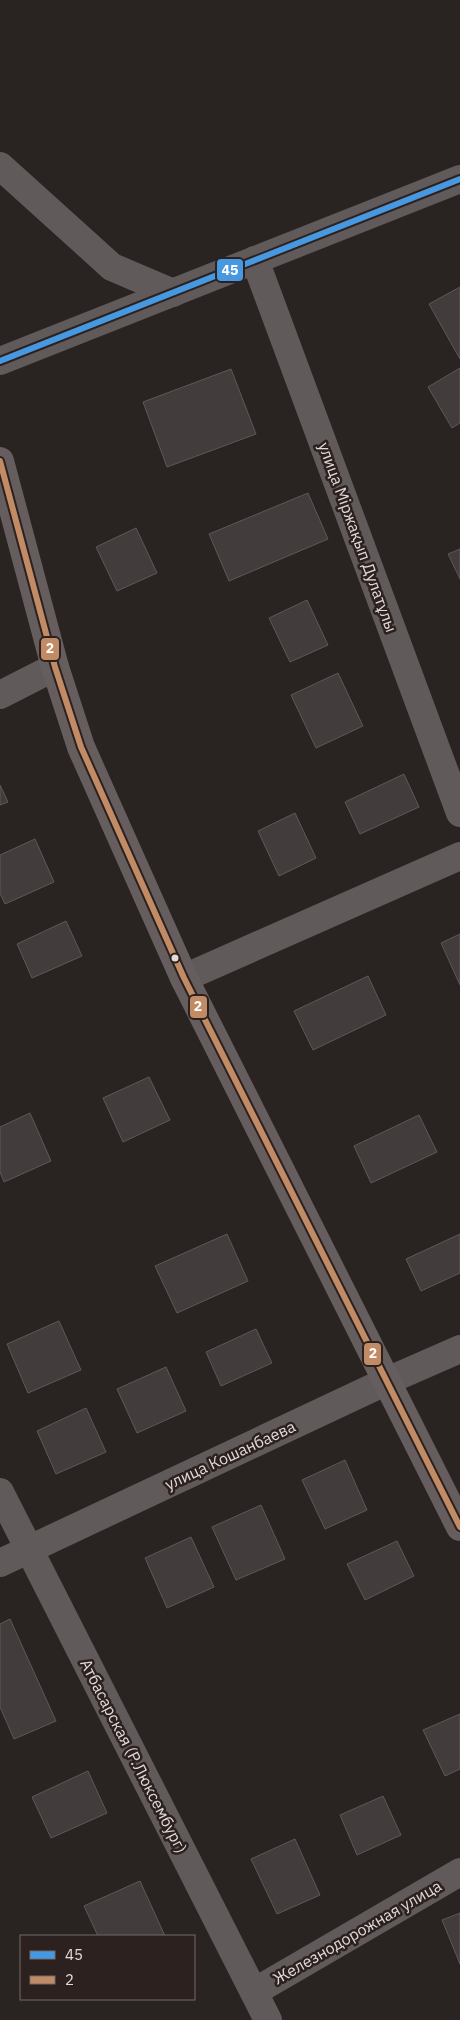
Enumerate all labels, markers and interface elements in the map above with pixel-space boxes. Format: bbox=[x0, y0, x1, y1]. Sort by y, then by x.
line badge: 45 bbox=[216, 258, 244, 282]
text: 45 bbox=[222, 261, 238, 279]
street label: улица Міржақып Дулатұлы bbox=[314, 439, 402, 635]
line badge: 2 bbox=[40, 637, 60, 661]
text: 2 bbox=[46, 639, 54, 657]
unlabelled marker bbox=[170, 953, 180, 963]
line badge: 2 bbox=[189, 995, 208, 1019]
text: 2 bbox=[194, 997, 202, 1015]
line badge: 2 bbox=[363, 1342, 382, 1366]
text: 2 bbox=[369, 1344, 377, 1362]
street label: улица Кошанбаева bbox=[162, 1416, 299, 1494]
street label: Атбасарская (Р.Люксембург) bbox=[76, 1656, 192, 1856]
street label: Железнодорожная улица bbox=[269, 1875, 445, 1989]
legend bbox=[20, 1935, 195, 2000]
text: 45 bbox=[65, 1945, 83, 1964]
text: 2 bbox=[65, 1970, 74, 1989]

